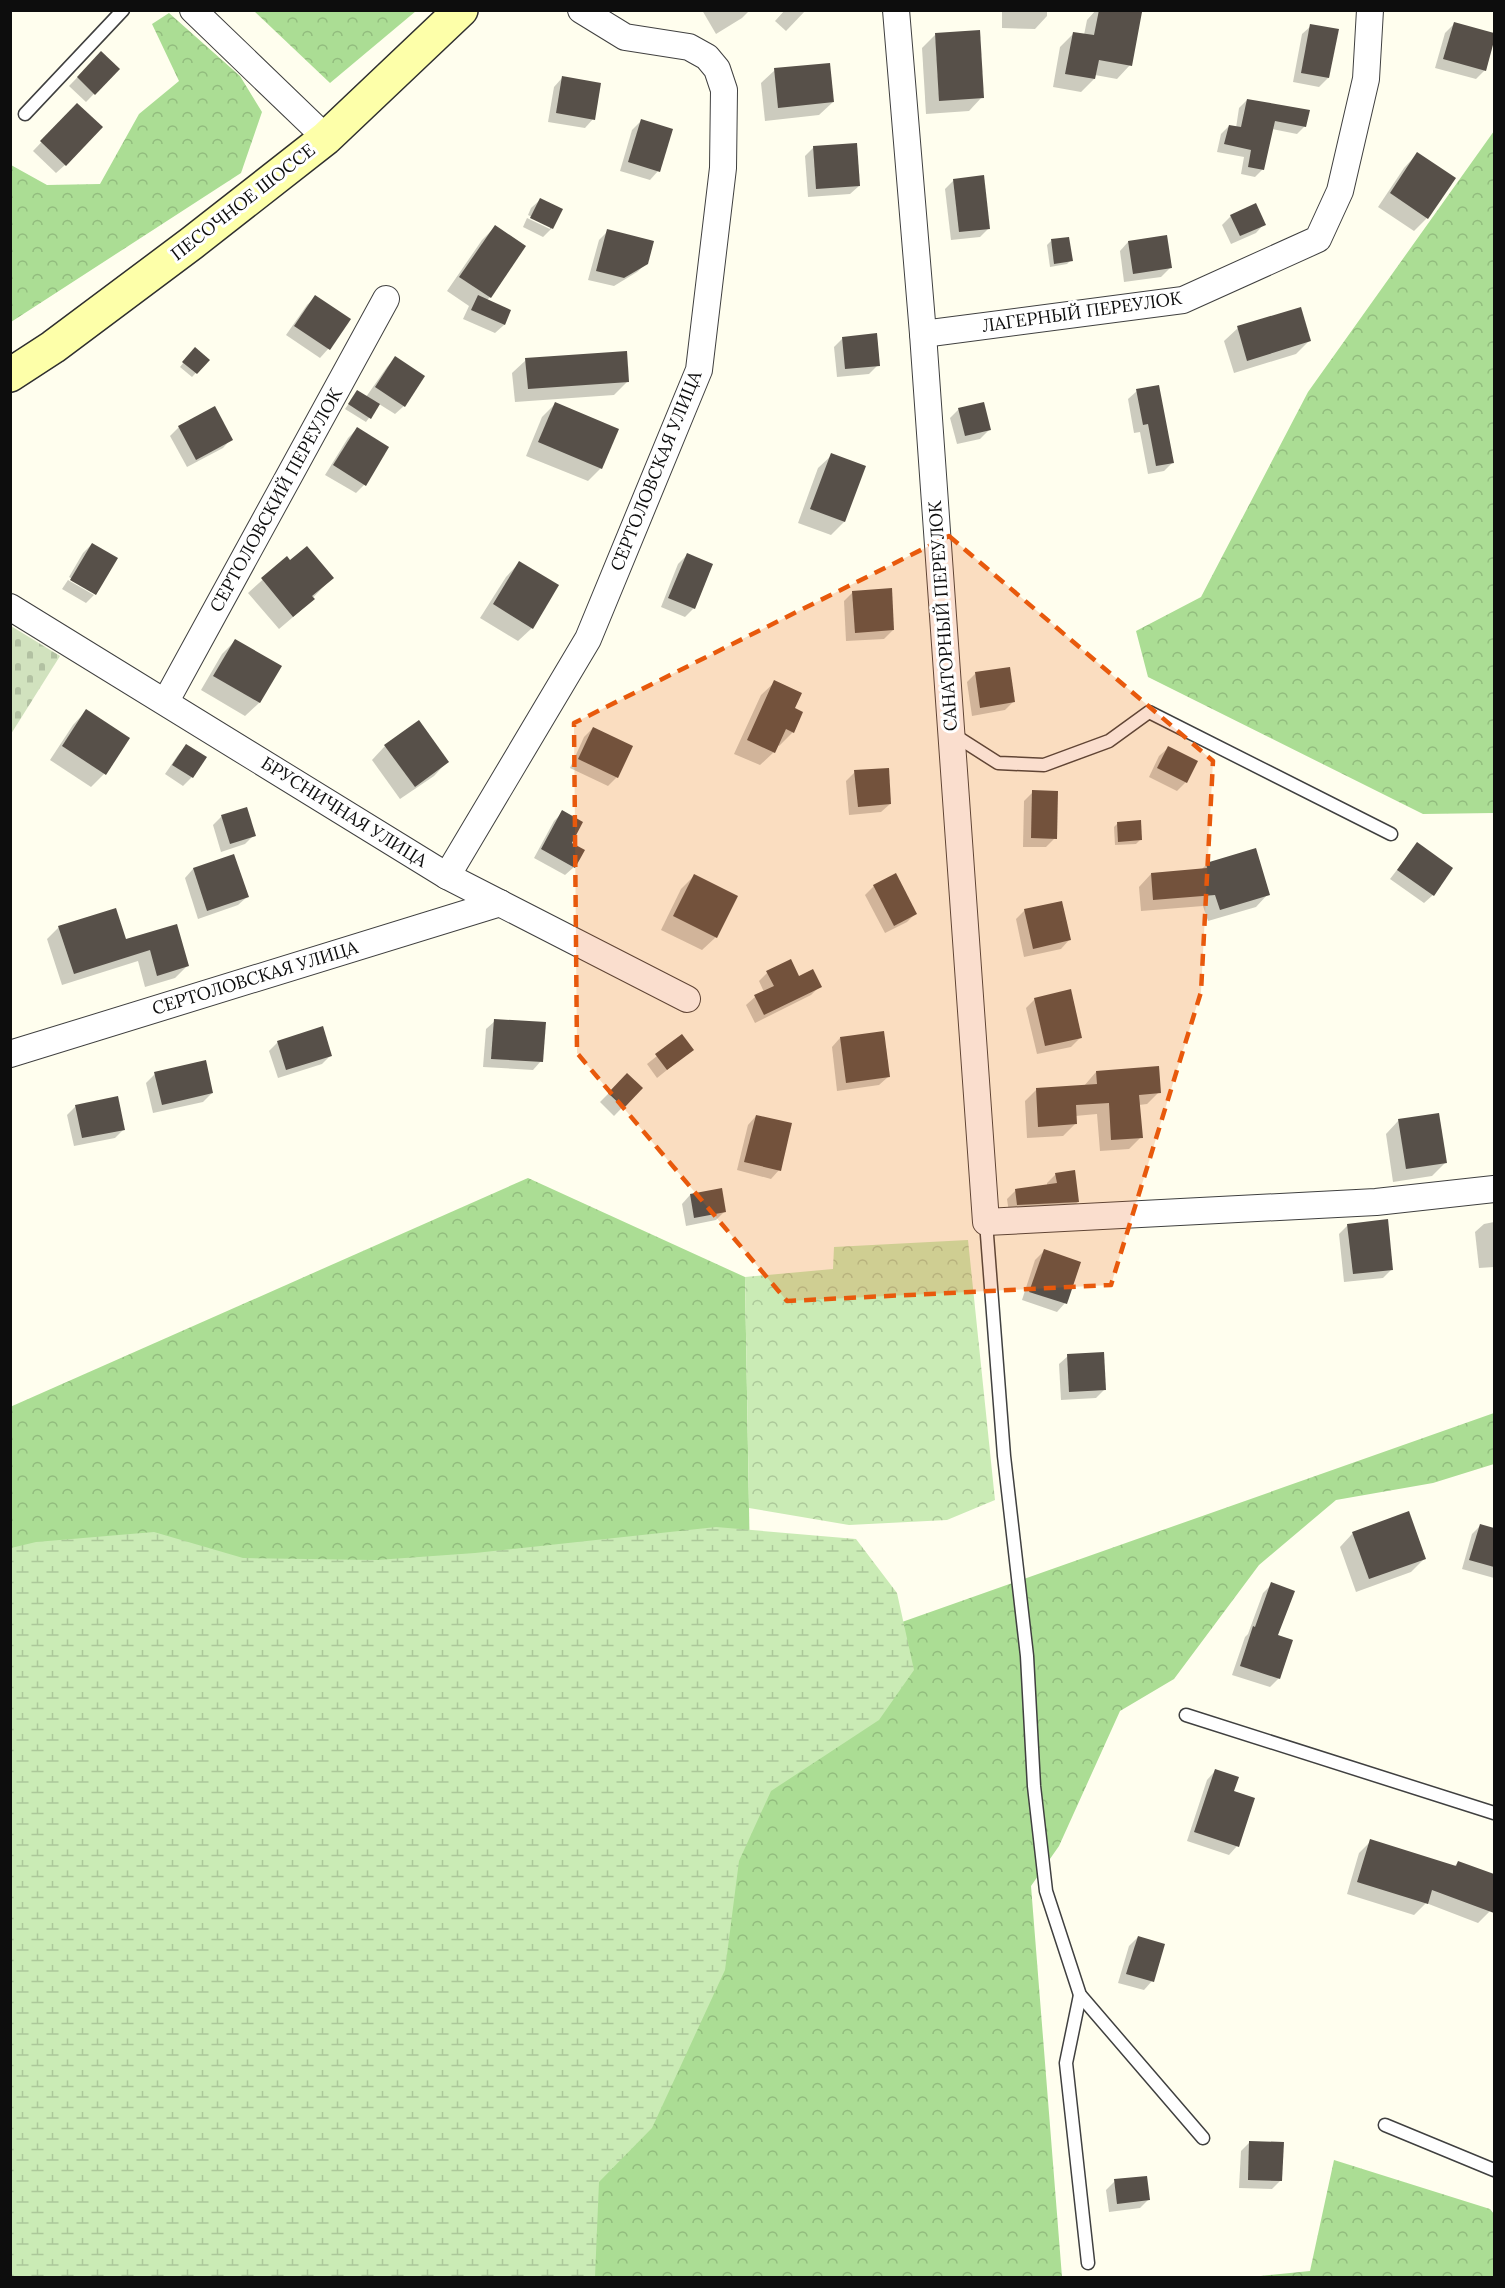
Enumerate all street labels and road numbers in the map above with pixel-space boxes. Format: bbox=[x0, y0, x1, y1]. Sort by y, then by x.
street label: ПЕСОЧНОЕ ШОССЕ bbox=[166, 138, 319, 265]
street label: ЛАГЕРНЫЙ ПЕРЕУЛОК bbox=[980, 286, 1184, 337]
street label: СЕРТОЛОВСКАЯ УЛИЦА bbox=[605, 367, 707, 574]
street label: СЕРТОЛОВСКИЙ ПЕРЕУЛОК bbox=[204, 383, 347, 616]
street label: САНАТОРНЫЙ ПЕРЕУЛОК bbox=[923, 499, 962, 732]
street label: БРУСНИЧНАЯ УЛИЦА bbox=[257, 751, 432, 872]
street label: СЕРТОЛОВСКАЯ УЛИЦА bbox=[149, 935, 361, 1020]

